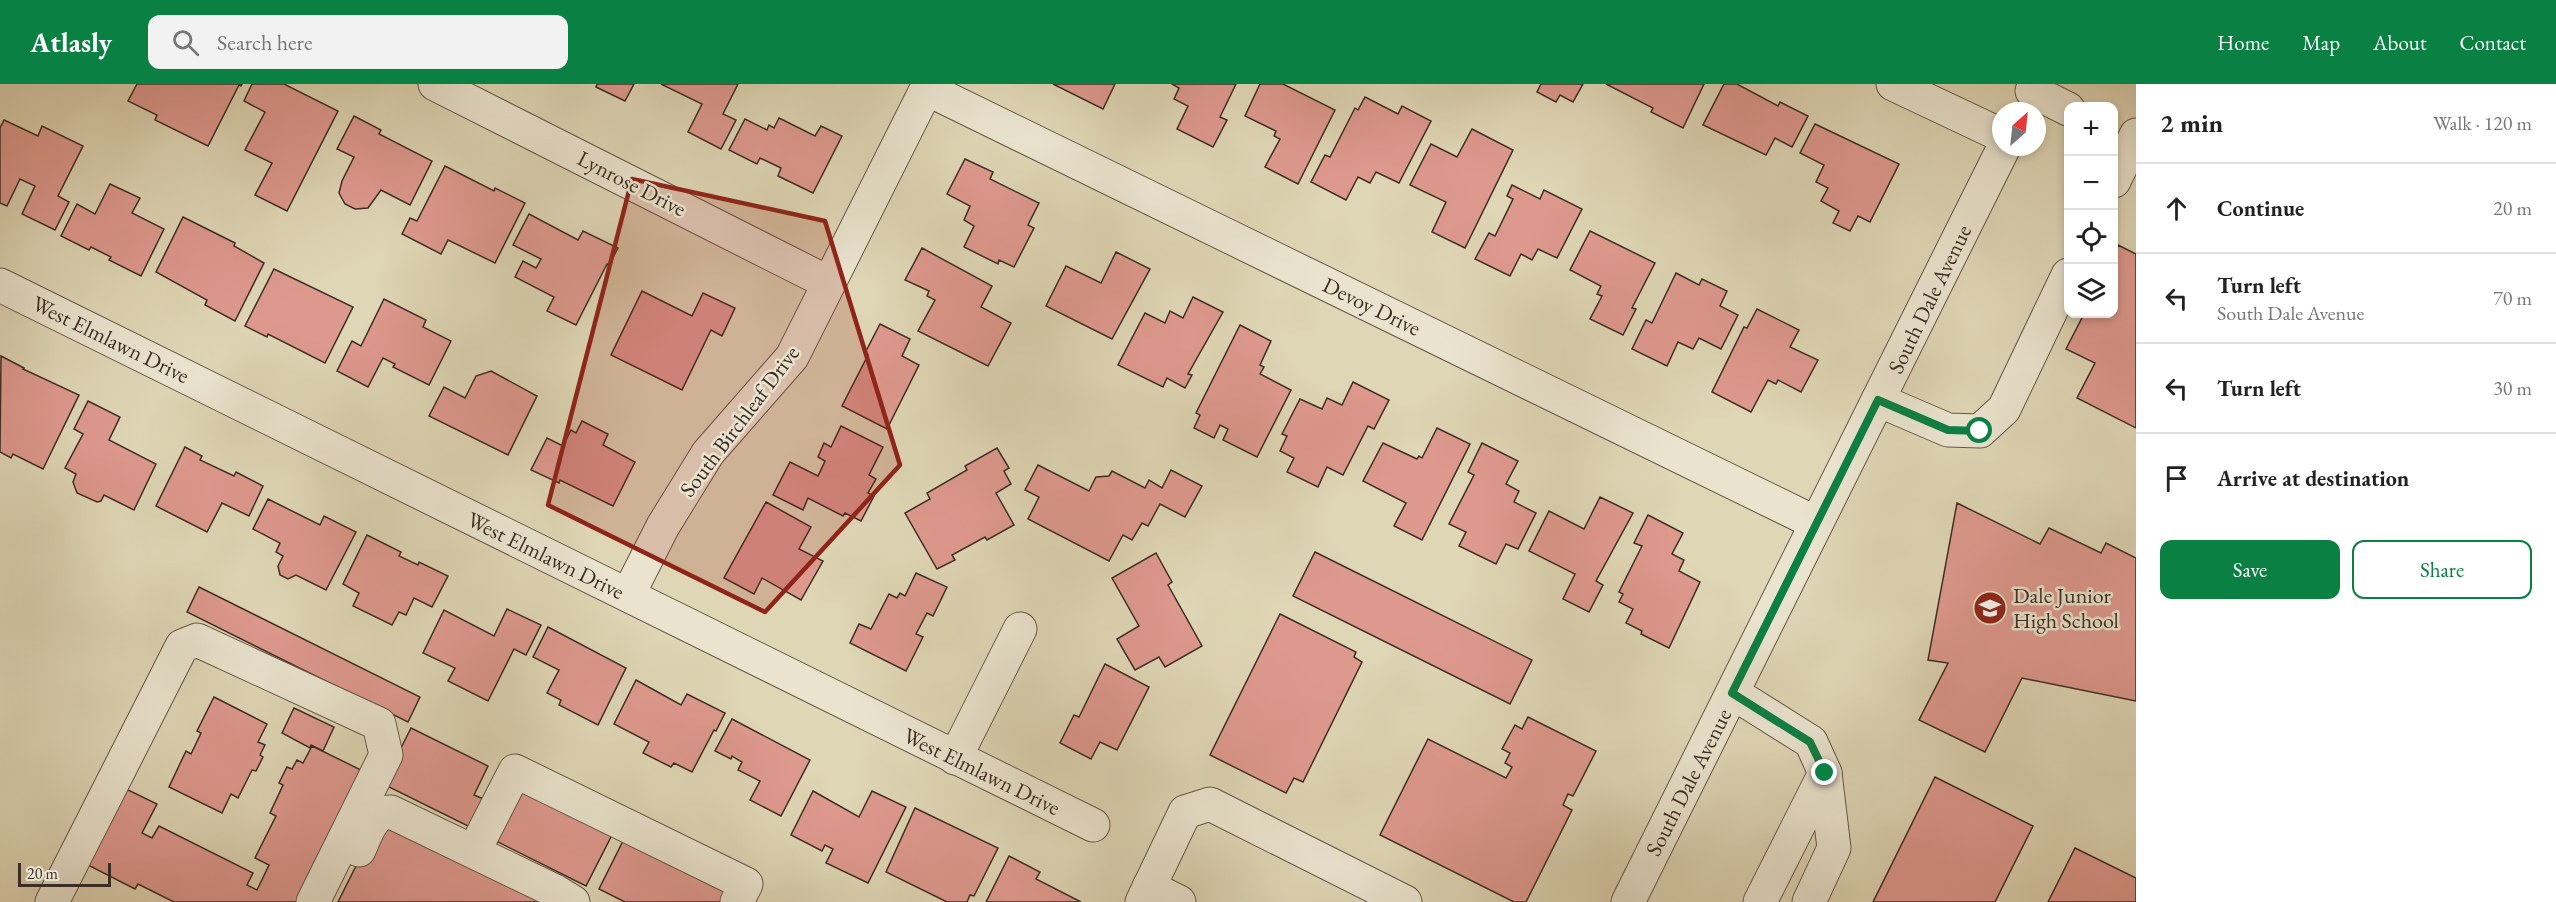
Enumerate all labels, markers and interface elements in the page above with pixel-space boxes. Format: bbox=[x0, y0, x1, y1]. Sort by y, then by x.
search box bbox=[148, 15, 568, 69]
text: Atlasly bbox=[30, 24, 112, 60]
icon: search bbox=[169, 26, 202, 59]
text: Search here bbox=[217, 28, 313, 57]
text: Home bbox=[2217, 29, 2269, 56]
text: Map bbox=[2302, 29, 2340, 56]
text: About bbox=[2373, 29, 2426, 56]
text: Contact bbox=[2459, 29, 2526, 56]
north arrow bbox=[1992, 102, 2046, 156]
map controls bbox=[2064, 102, 2118, 318]
button: + bbox=[2064, 102, 2118, 156]
text: 2 min bbox=[2160, 106, 2223, 140]
text: Walk · 120 m bbox=[2433, 110, 2532, 136]
street label: Lynrose Drive bbox=[572, 144, 691, 223]
button: − bbox=[2064, 156, 2118, 210]
icon: ahead bbox=[2160, 192, 2193, 225]
text: Continue bbox=[2217, 194, 2304, 223]
text: 20 m bbox=[2493, 195, 2532, 221]
button: locate bbox=[2064, 210, 2118, 264]
street label: South Dale Avenue bbox=[1881, 220, 1978, 378]
button: layers bbox=[2064, 264, 2118, 318]
street label: Devoy Drive bbox=[1318, 270, 1426, 343]
text: Turn left bbox=[2217, 271, 2301, 300]
icon: left bbox=[2160, 282, 2193, 315]
text: 70 m bbox=[2493, 285, 2532, 311]
street label: West Elmlawn Drive bbox=[27, 289, 195, 390]
text: South Dale Avenue bbox=[2217, 300, 2364, 326]
street label: South Birchleaf Drive bbox=[673, 339, 806, 503]
icon: left bbox=[2160, 372, 2193, 405]
text: Turn left bbox=[2217, 374, 2301, 403]
text: 30 m bbox=[2493, 375, 2532, 401]
route start bbox=[1966, 417, 1992, 443]
icon: arrive bbox=[2160, 462, 2193, 495]
text: Arrive at destination bbox=[2217, 464, 2409, 493]
street label: West Elmlawn Drive bbox=[462, 505, 630, 606]
button: Save bbox=[2160, 540, 2340, 599]
button: Share bbox=[2352, 540, 2532, 599]
place label: Dale Junior High School bbox=[2013, 581, 2119, 635]
school or university icon: Dale Junior High School bbox=[1972, 590, 2008, 626]
street label: South Dale Avenue bbox=[1639, 703, 1738, 861]
street label: West Elmlawn Drive bbox=[898, 721, 1066, 822]
route end bbox=[1811, 759, 1837, 785]
scale bar bbox=[18, 860, 111, 888]
text: 20 m bbox=[27, 863, 58, 884]

